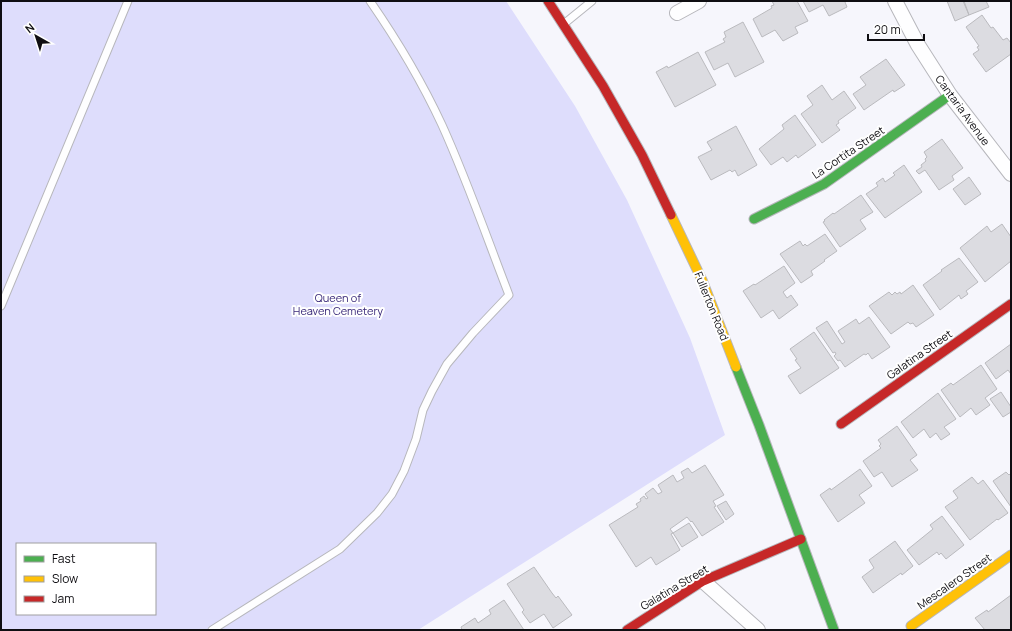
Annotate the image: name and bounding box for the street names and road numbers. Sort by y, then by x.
street label: Cantaria Avenue [932,72,994,149]
street label: La Cortita Street [809,122,887,182]
street label: Fullerton Road [691,269,733,343]
street label: Galatina Street [883,326,955,382]
street label: Mescalero Street [914,550,994,612]
street label: Galatina Street [637,561,711,613]

